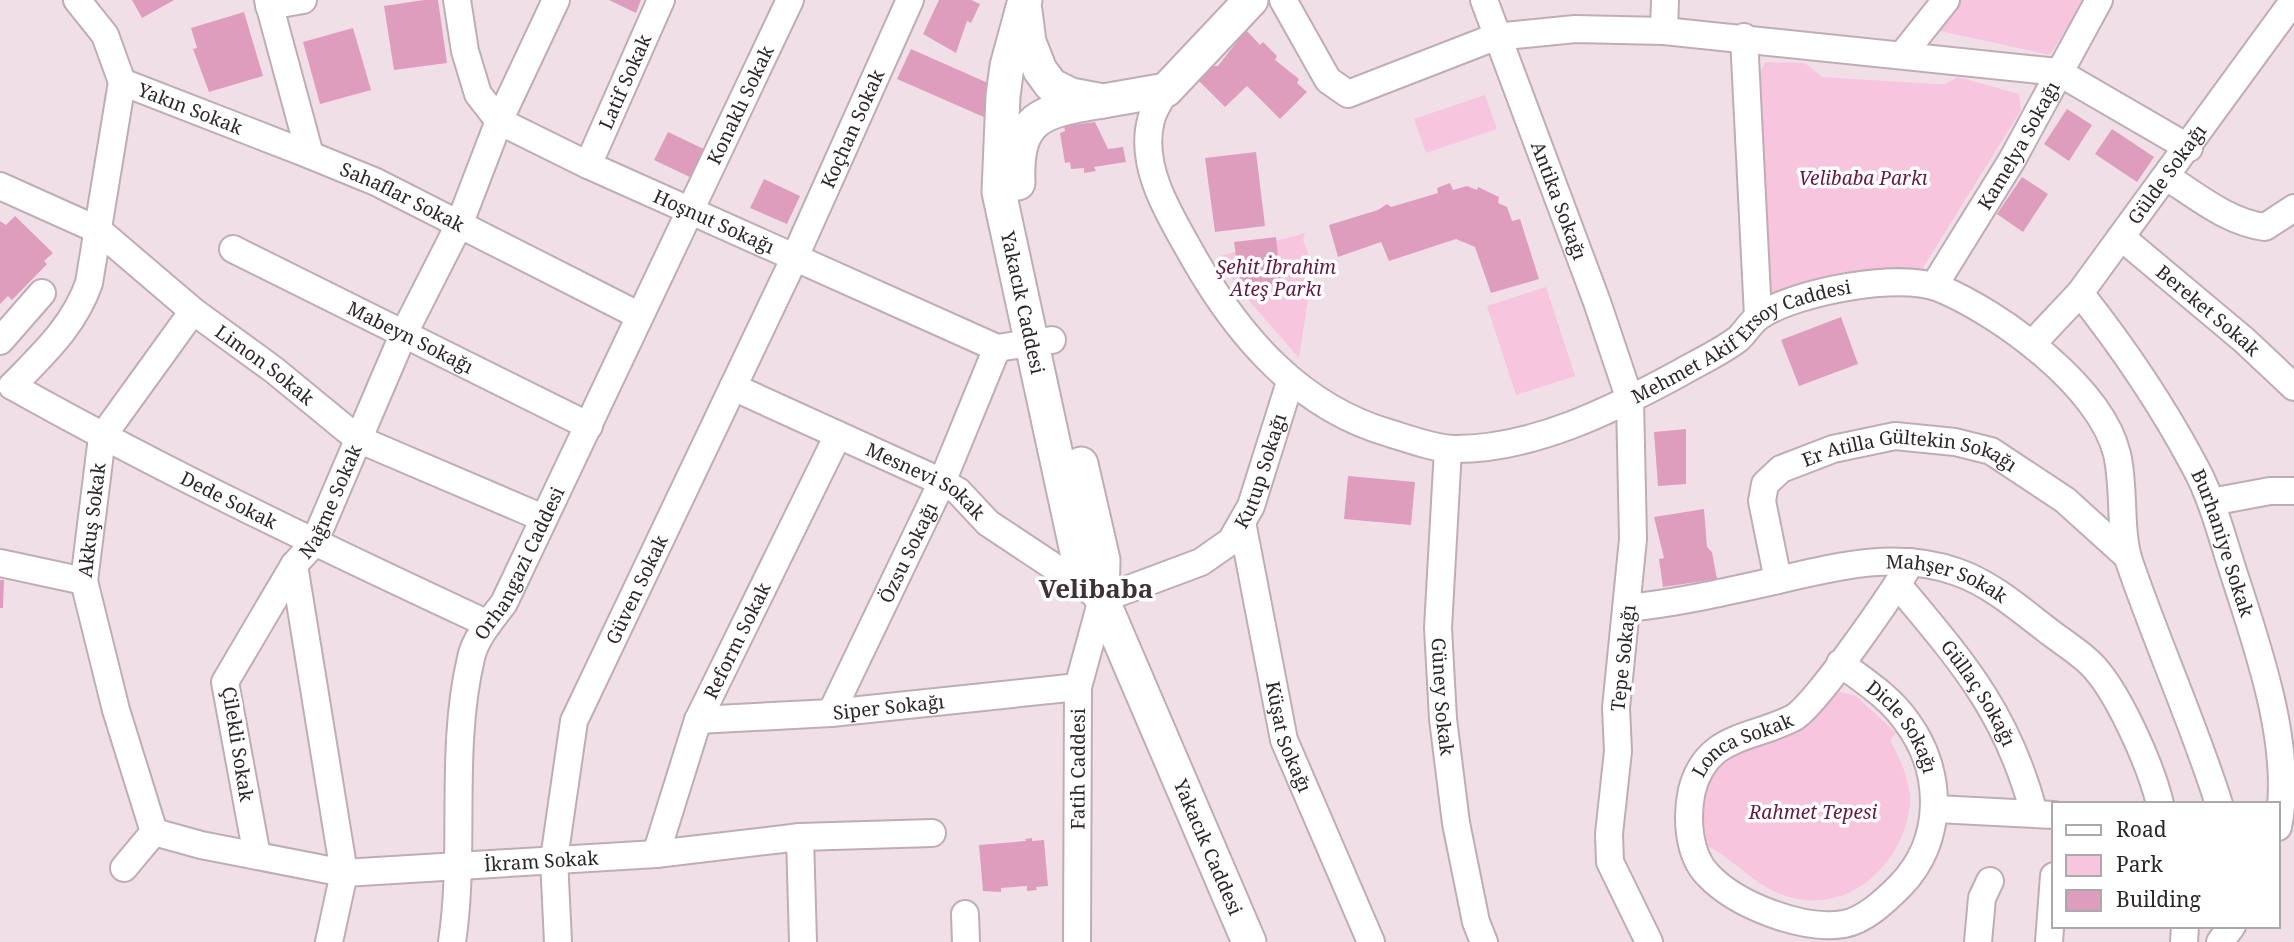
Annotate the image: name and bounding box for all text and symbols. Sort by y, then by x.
street label: Latif Sokak [592,29,658,133]
street label: Konaklı Sokak [701,40,780,169]
street label: Koçhan Sokak [814,64,891,192]
street label: Yakın Sokak [133,76,247,141]
street label: Kamelya Sokağı [1971,77,2065,215]
street label: Gülde Sokağı [2121,119,2212,230]
street label: Antika Sokağı [1525,137,1593,263]
street label: Sahaflar Sokak [336,156,470,238]
park label: Velibaba Parkı [1798,165,1928,191]
street label: Hoşnut Sokağı [649,183,779,260]
street label: Yakacık Caddesi [995,228,1051,376]
park label: Şehit İbrahim Ateş Parkı [1216,254,1336,302]
street label: Bereket Sokak [2151,259,2267,362]
street label: Mehmet Akif Ersoy Caddesi [1627,274,1853,409]
street label: Mabeyn Sokağı [343,295,478,379]
street label: Limon Sokak [210,318,321,412]
street label: Kutup Sokağı [1228,410,1292,533]
street label: Er Atilla Gültekin Sokağı [1798,423,2022,478]
street label: Mesnevi Sokak [862,436,992,526]
street label: Nağme Sokak [293,440,368,564]
street label: Akkuş Sokak [72,460,112,579]
street label: Dede Sokak [176,465,282,535]
street label: Burhaniye Sokak [2185,465,2260,621]
street label: Orhangazi Caddesi [468,482,570,645]
street label: Özsu Sokağı [873,498,943,607]
street label: Güven Sokak [599,530,674,649]
street label: Mahşer Sokak [1886,548,2013,609]
district label: Velibaba [1039,570,1153,606]
street label: Reform Sokak [697,577,777,703]
street label: Tepe Sokağı [1604,603,1642,713]
street label: Güllaç Sokağı [1935,634,2022,750]
street label: Güney Sokak [1426,637,1461,758]
street label: Dicle Sokağı [1861,674,1943,776]
street label: Küşat Sokağı [1260,679,1318,796]
street label: Çilekli Sokak [216,685,260,804]
street label: Siper Sokağı [832,688,945,726]
street label: Lonca Sokak [1685,706,1798,782]
street label: Fatih Caddesi [1064,708,1091,830]
street label: Yakacık Caddesi [1167,774,1249,919]
park label: Rahmet Tepesi [1748,799,1878,825]
legend [2052,802,2280,928]
text: Road [2116,815,2167,843]
street label: İkram Sokak [483,844,600,877]
text: Park [2116,850,2163,878]
text: Building [2116,885,2201,913]

